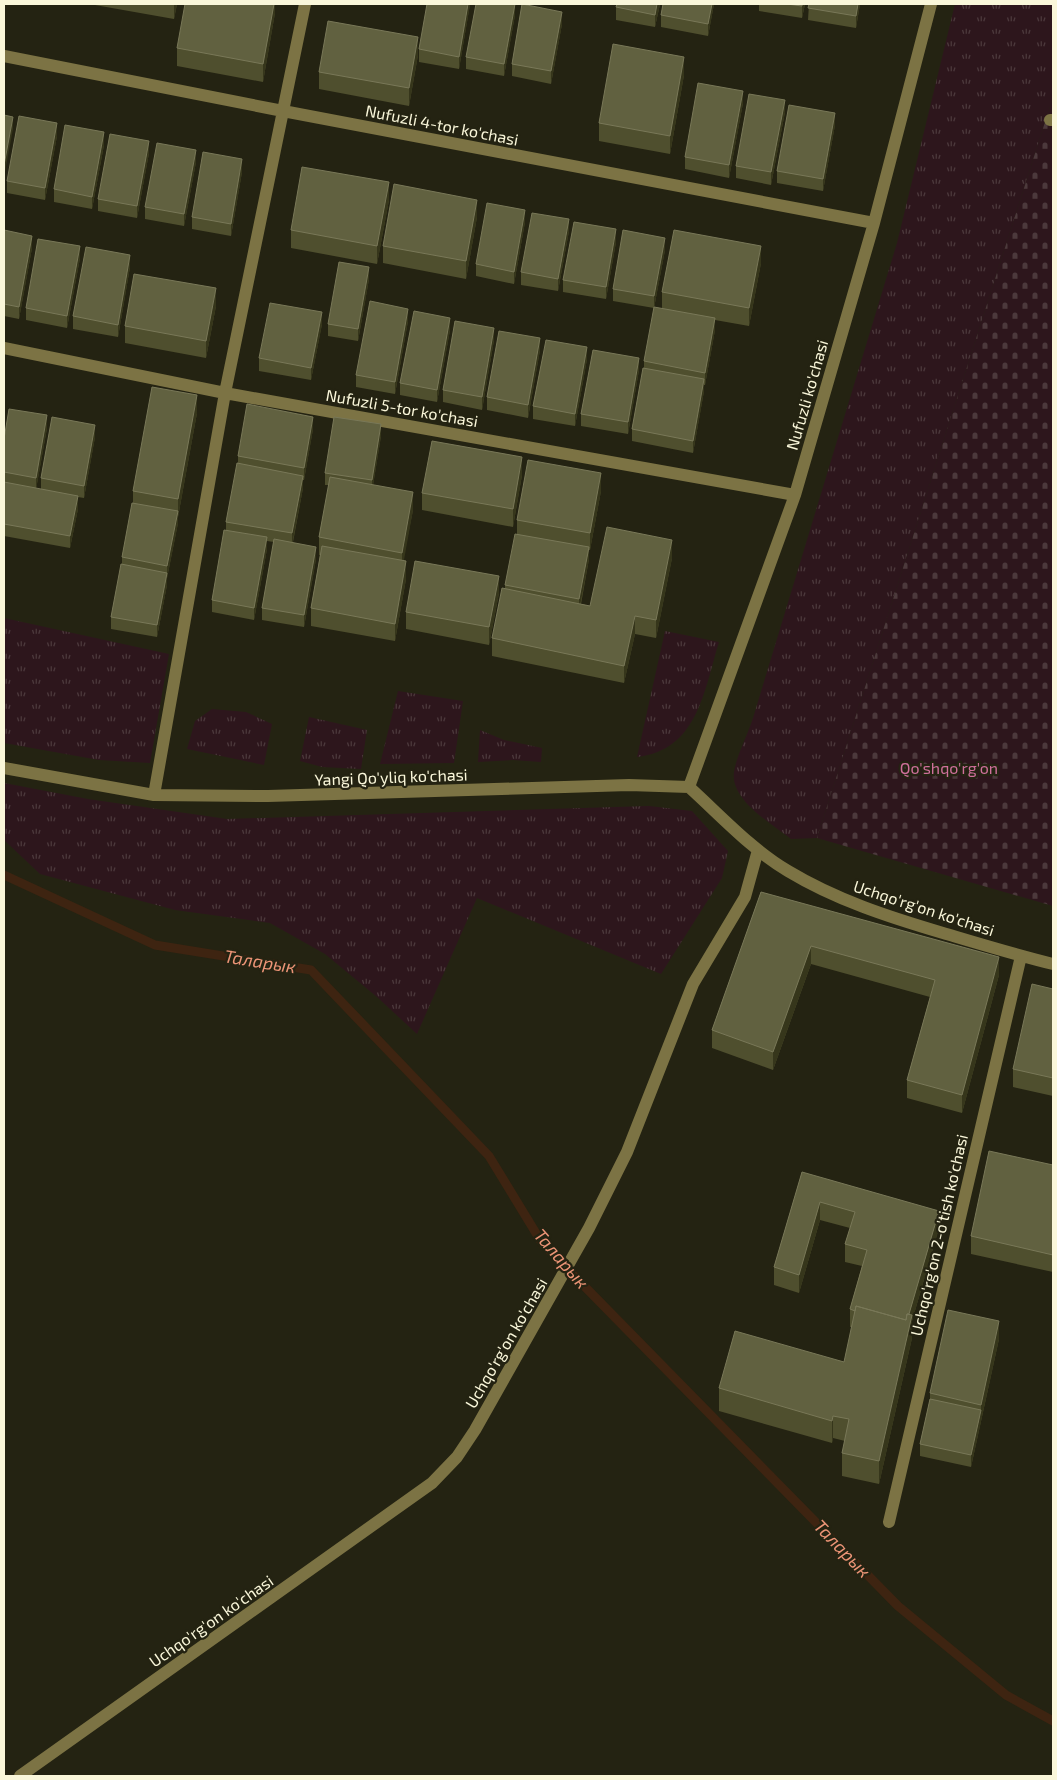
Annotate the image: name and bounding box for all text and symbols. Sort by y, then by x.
street label: Nufuzli 4-tor ko'chasi [364,100,520,149]
street label: Nufuzli ko'chasi [782,338,831,452]
street label: Nufuzli 5-tor ko'chasi [324,385,480,430]
park label: Qo'shqo'rg'on [900,758,998,778]
street label: Yangi Qo'yliq ko'chasi [314,764,468,790]
street label: Uchqo'rg'on ko'chasi [851,876,997,939]
water label: Таларык [223,945,298,978]
street label: Uchqo'rg'on 2-o'tish ko'chasi [906,1132,971,1338]
water label: Таларык [530,1224,594,1293]
street label: Uchqo'rg'on ko'chasi [461,1274,551,1411]
water label: Таларык [810,1515,876,1582]
street label: Uchqo'rg'on ko'chasi [145,1571,276,1671]

